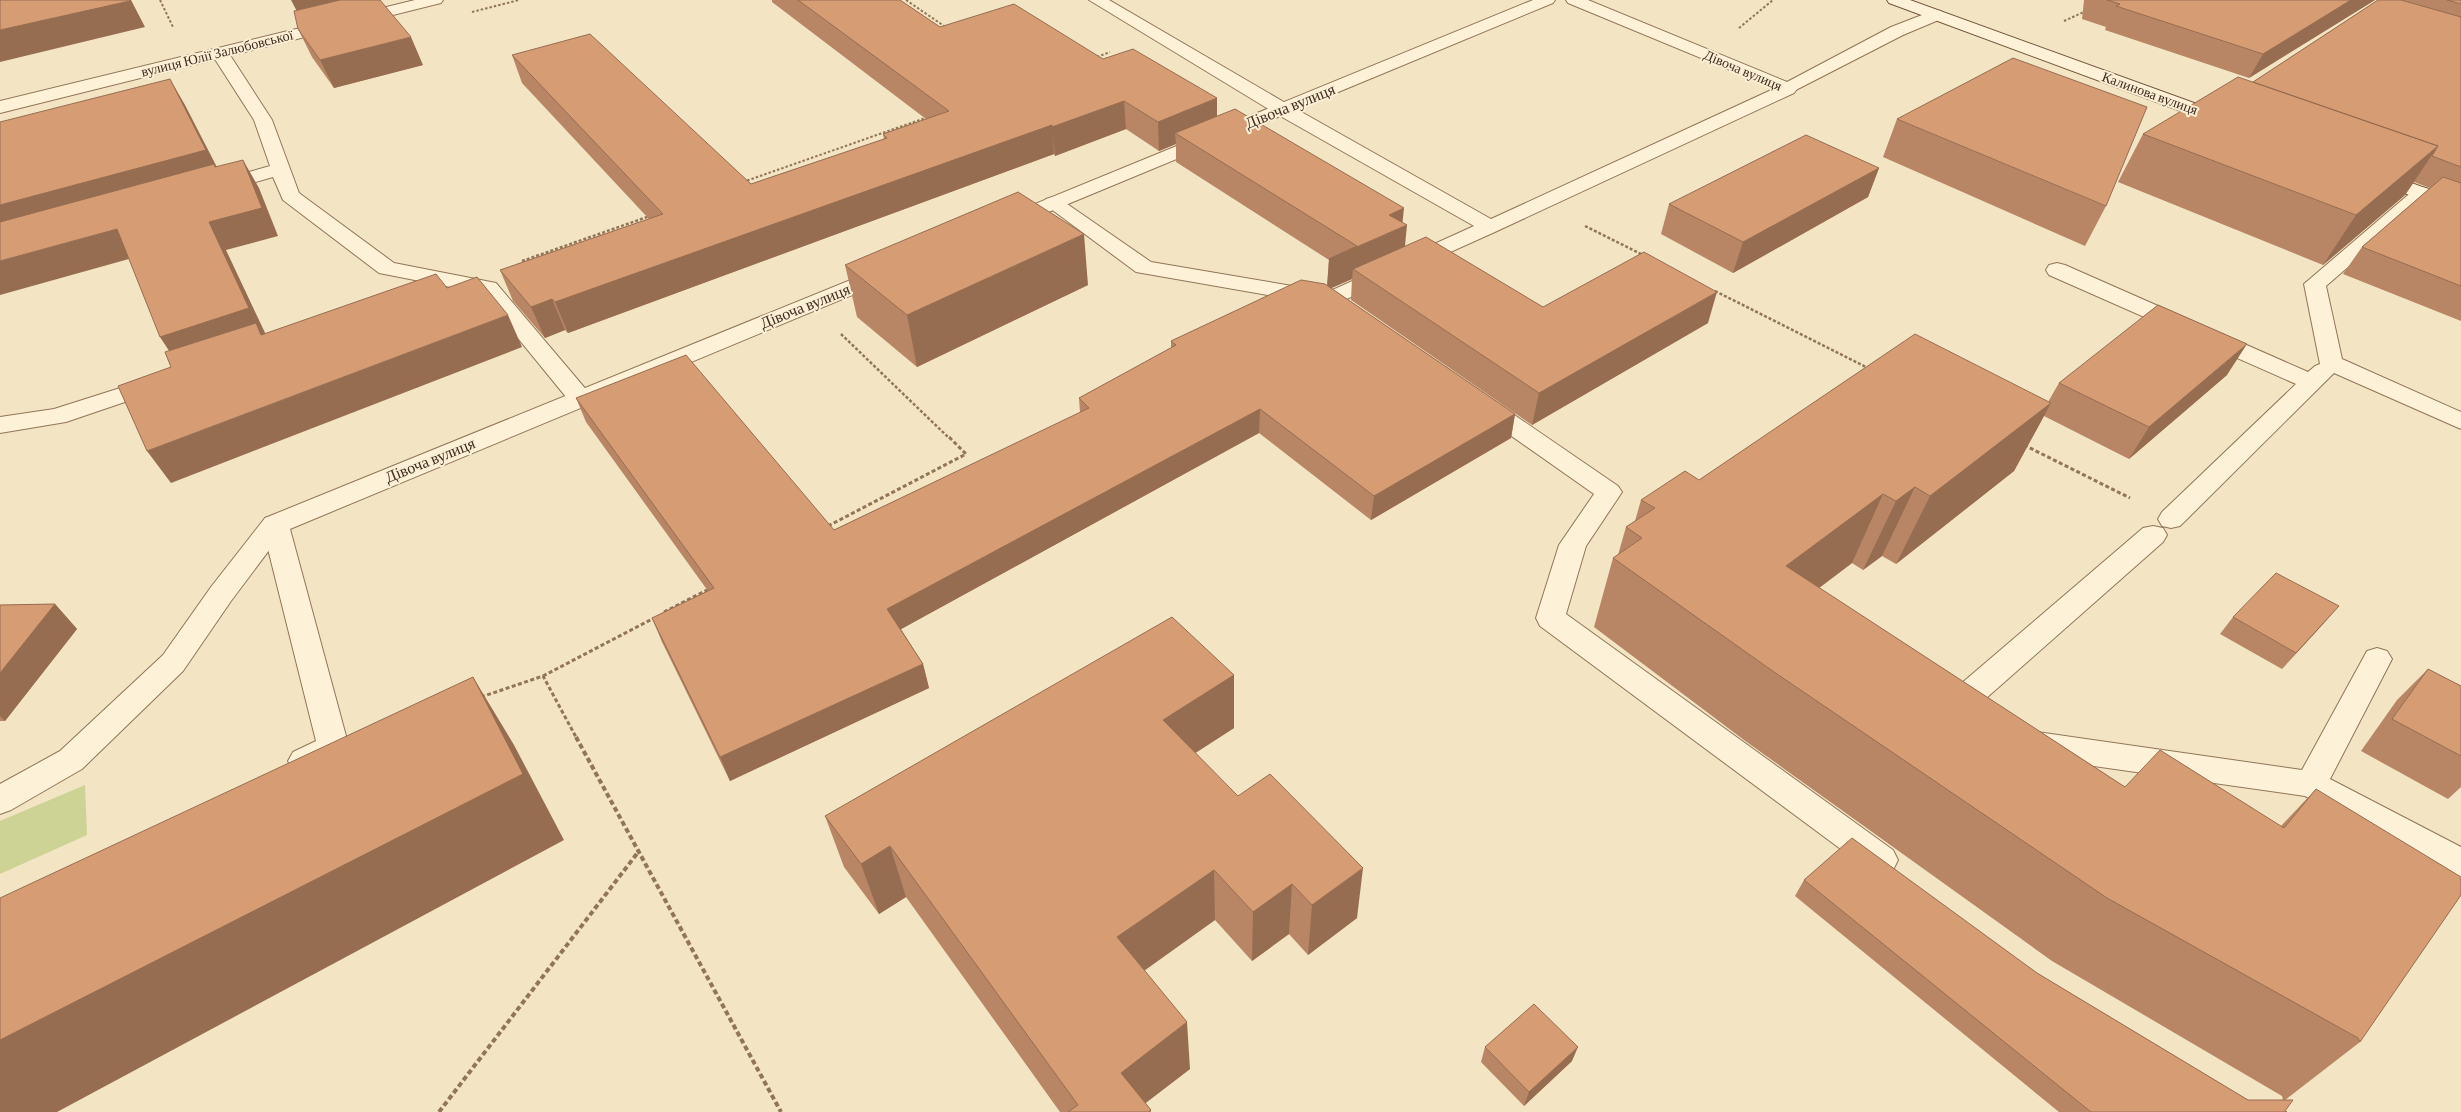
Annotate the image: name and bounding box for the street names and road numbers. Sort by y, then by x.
street label: вулиця Юлії Залюбовської [139,26,295,80]
street label: Дівоча вулиця [1701,46,1785,94]
street label: Калинова вулиця [2100,68,2201,118]
street label: Дівоча вулиця [1243,80,1338,133]
street label: Дівоча вулиця [758,280,853,333]
street label: Дівоча вулиця [383,434,478,487]

